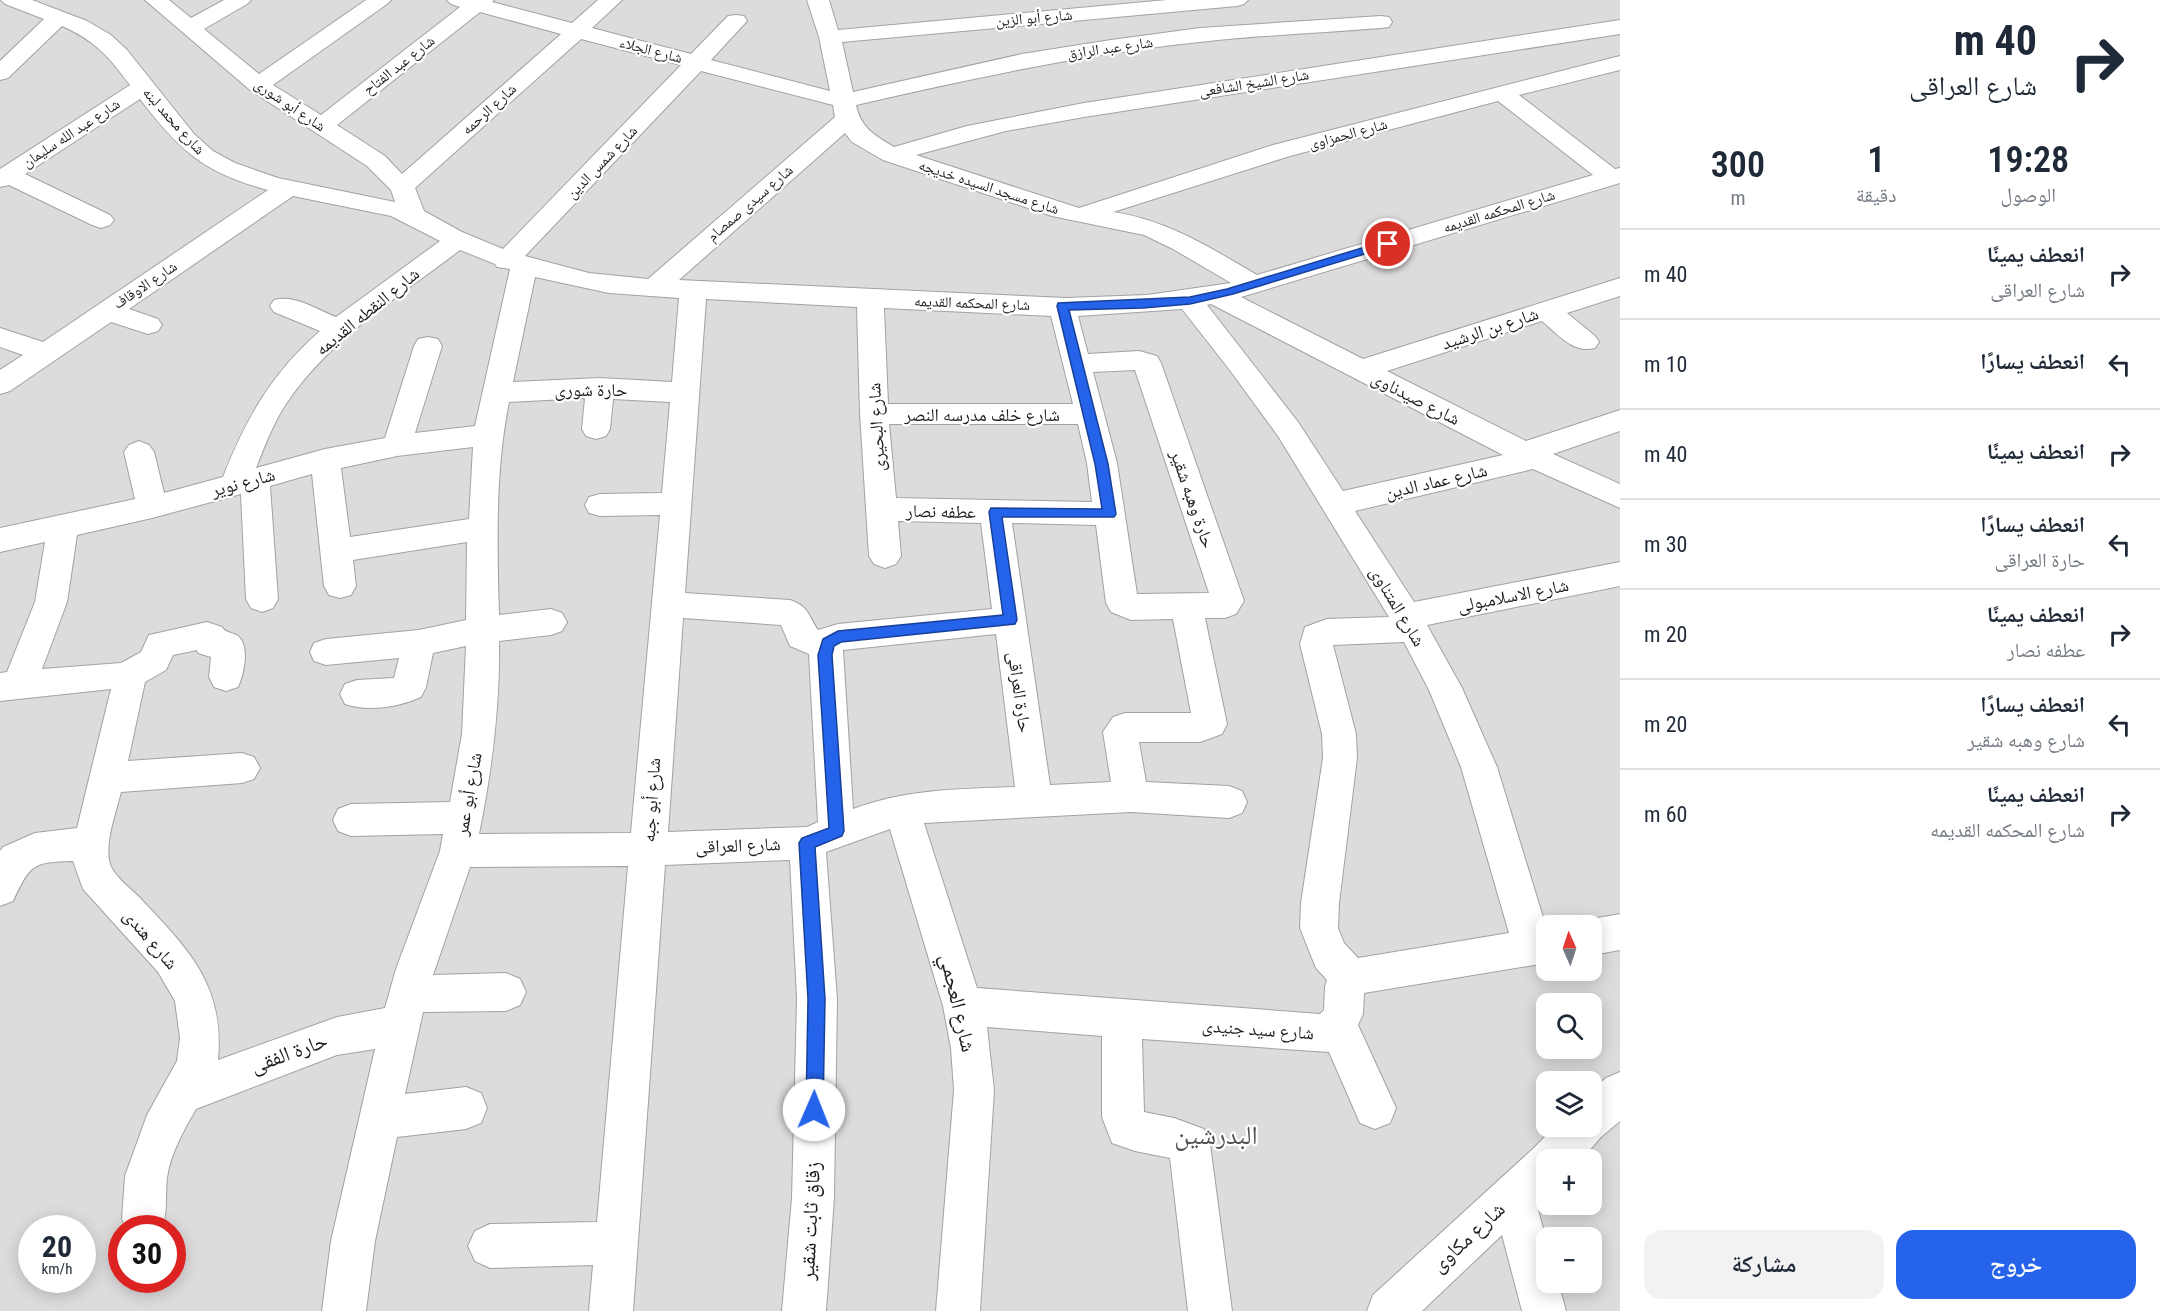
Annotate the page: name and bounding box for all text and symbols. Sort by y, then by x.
street label: شارع أبو الزين [995,6,1073,31]
text: 40 m [1954,16,2037,65]
icon: right [2058,24,2136,102]
street label: شارع عبد الفتاح [360,31,439,99]
street label: شارع الجلاء [617,33,685,68]
street label: شارع عبد الرازق [1066,33,1154,64]
street label: شارع الشيخ الشافعى [1198,65,1310,102]
text: شارع العراقى [1909,70,2037,102]
street label: شارع أبو شورى [250,75,329,136]
street label: شارع الرحمه [458,80,521,139]
street label: شارع محمد لبنه [138,84,209,159]
street label: شارع عبد الله سليمان [19,95,124,172]
street label: شارع الحمزاوى [1307,115,1390,154]
street label: شارع شمس الدين [563,122,642,203]
text: 1 [1867,139,1885,181]
text: 19:28 [1987,139,2069,181]
text: 300 [1711,144,1765,186]
street label: شارع مسجد السيده خديجه [916,156,1062,219]
street label: شارع سيدى صمصام [703,161,797,246]
text: دقيقة [1856,183,1897,207]
text: الوصول [2001,183,2056,207]
street label: شارع المحكمه القديمه [1441,185,1558,238]
text: m [1730,186,1745,210]
pin [1362,218,1413,269]
icon: arrive [1371,227,1404,260]
text: انعطف يمينًا [1987,242,2085,267]
street label: شارع الاوقاف [110,257,181,314]
icon: right [2103,258,2136,291]
text: 40 m [1644,262,1687,287]
street label: شارع النقطه القديمه [311,263,424,360]
text: شارع العراقى [1990,278,2085,302]
street label: شارع المحكمه القديمه [914,292,1030,315]
street label: شارع بن الرشيد [1439,303,1541,354]
icon: left [2103,348,2136,381]
text: انعطف يسارًا [1980,349,2085,374]
text: 10 m [1644,352,1687,377]
street label: شارع صيدناوى [1368,367,1464,430]
street label: حارة شورى [555,379,627,401]
street label: شارع البحيرى [863,382,890,472]
street label: شارع خلف مدرسه النصر [903,404,1060,426]
icon: right [2103,438,2136,471]
text: انعطف يمينًا [1987,439,2085,464]
text: 40 m [1644,442,1687,467]
street label: حارة وهبه شقير [1166,446,1220,551]
street label: شارع عماد الدين [1383,459,1489,504]
street label: شارع نوير [208,463,277,502]
street label: عطفه نصار [905,500,976,522]
text: انعطف يسارًا [1980,512,2085,537]
icon: left [2103,528,2136,561]
text: 30 m [1644,532,1687,557]
text: حارة العراقى [1994,548,2085,572]
street label: شارع المتناوى [1365,562,1430,650]
street label: شارع الاسلامبولى [1456,574,1571,617]
text: انعطف يمينًا [1987,602,2085,627]
icon: right [2103,618,2136,651]
text: 20 m [1644,622,1687,647]
text: عطفه نصار [2007,638,2085,662]
street label: حارة العراقى [1003,650,1036,734]
text: انعطف يسارًا [1980,692,2085,717]
icon: left [2103,708,2136,741]
text: 20 m [1644,712,1687,737]
text: شارع وهبه شقير [1967,728,2085,752]
street label: شارع أبو عمر [450,751,487,838]
street label: شارع أبو جبه [638,757,665,843]
text: انعطف يمينًا [1987,782,2085,807]
icon: right [2103,798,2136,831]
text: 60 m [1644,802,1687,827]
text: شارع المحكمه القديمه [1930,818,2085,842]
street label: شارع العراقى [695,833,781,858]
street label: شارع هندى [119,905,183,974]
north arrow [1536,915,1602,981]
map controls [1536,915,1602,1293]
street label: شارع العجمي [931,952,981,1055]
button: search [1536,993,1602,1059]
street label: شارع سيد جنيدى [1201,1015,1315,1044]
street label: حارة الفقى [247,1028,331,1079]
button: layers [1536,1071,1602,1137]
position arrow [782,1078,846,1142]
district label: البدرشين [1174,1120,1258,1151]
button: + [1536,1149,1602,1215]
street label: زقاق ثابت شقير [795,1161,826,1282]
street label: شارع مكاوى [1426,1197,1511,1278]
speed limit sign: 30 [108,1215,186,1293]
button: − [1536,1227,1602,1293]
text: 20 [42,1229,72,1264]
button: مشاركة [1644,1230,1884,1299]
button: خروج [1896,1230,2136,1299]
text: km/h [42,1260,72,1278]

